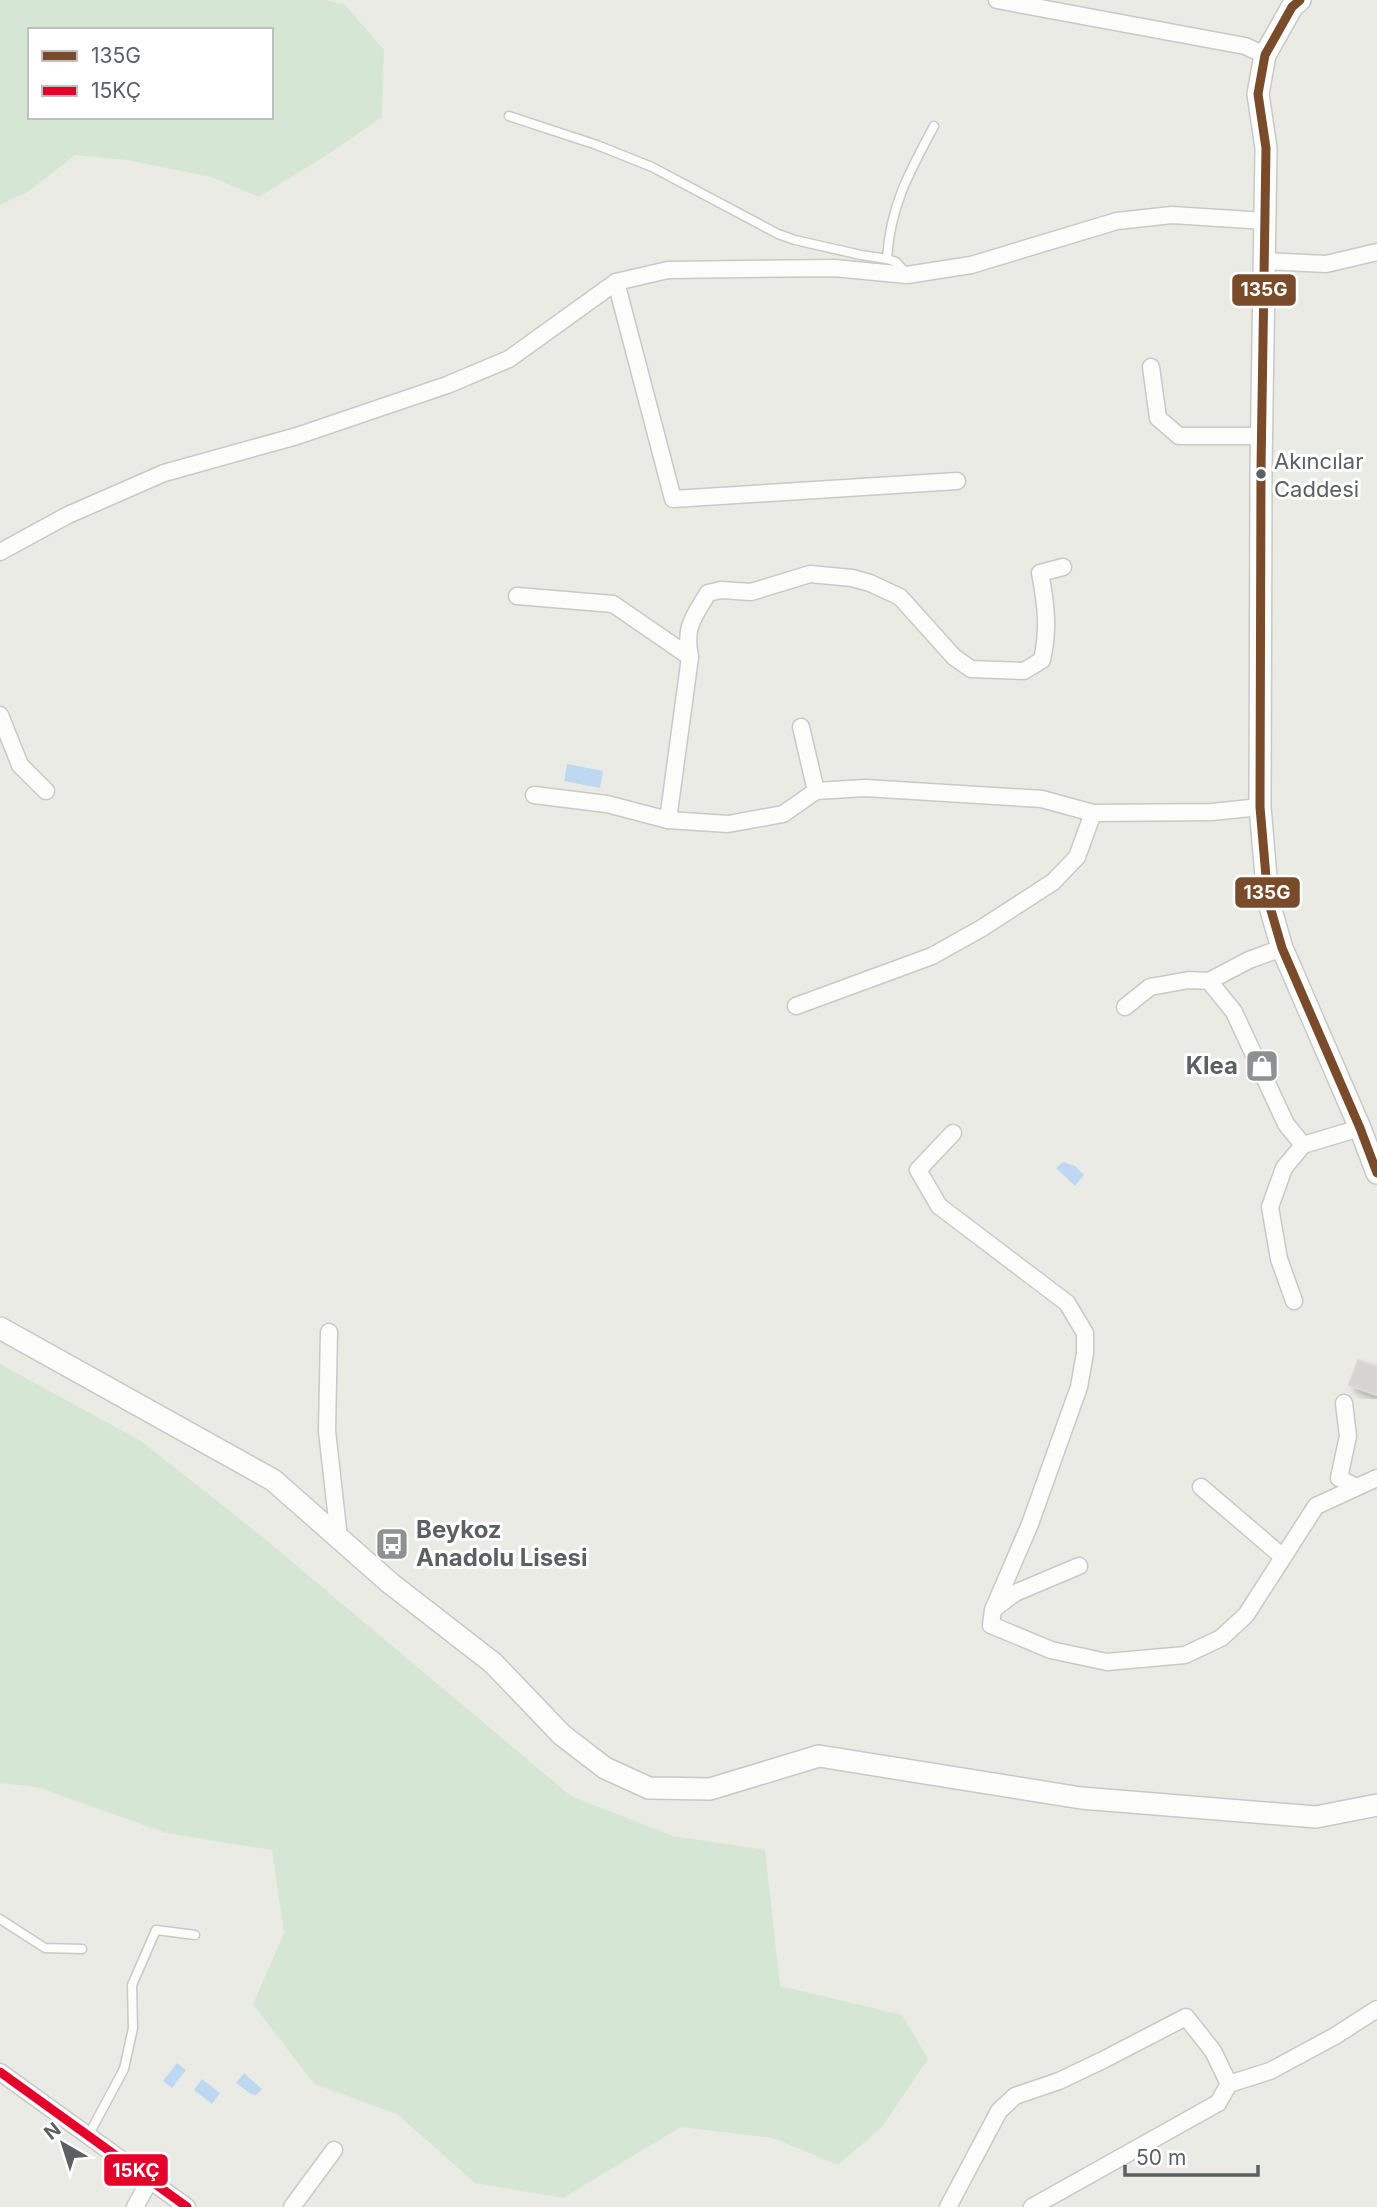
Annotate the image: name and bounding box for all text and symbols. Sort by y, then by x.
legend [28,28,273,119]
text: 135G [91,43,141,68]
text: 15KÇ [91,78,141,103]
line badge: 135G [1231,273,1297,307]
text: 135G [1241,278,1287,301]
place label: Akıncılar Caddesi [1274,448,1363,502]
marker: Akıncılar Caddesi [1254,467,1268,481]
line badge: 135G [1234,876,1301,909]
text: 135G [1244,881,1290,904]
shop icon: Klea [1243,1047,1281,1085]
place label: Klea [1186,1051,1238,1080]
place label: Beykoz Anadolu Lisesi [416,1515,588,1572]
bus stop icon: Beykoz Anadolu Lisesi [373,1525,411,1563]
north arrow [28,2109,98,2179]
text: N [40,2118,65,2145]
scale bar [1125,2134,1258,2178]
text: 50 m [1136,2145,1186,2170]
line badge: 15KÇ [103,2153,169,2187]
text: 15KÇ [112,2159,160,2182]

